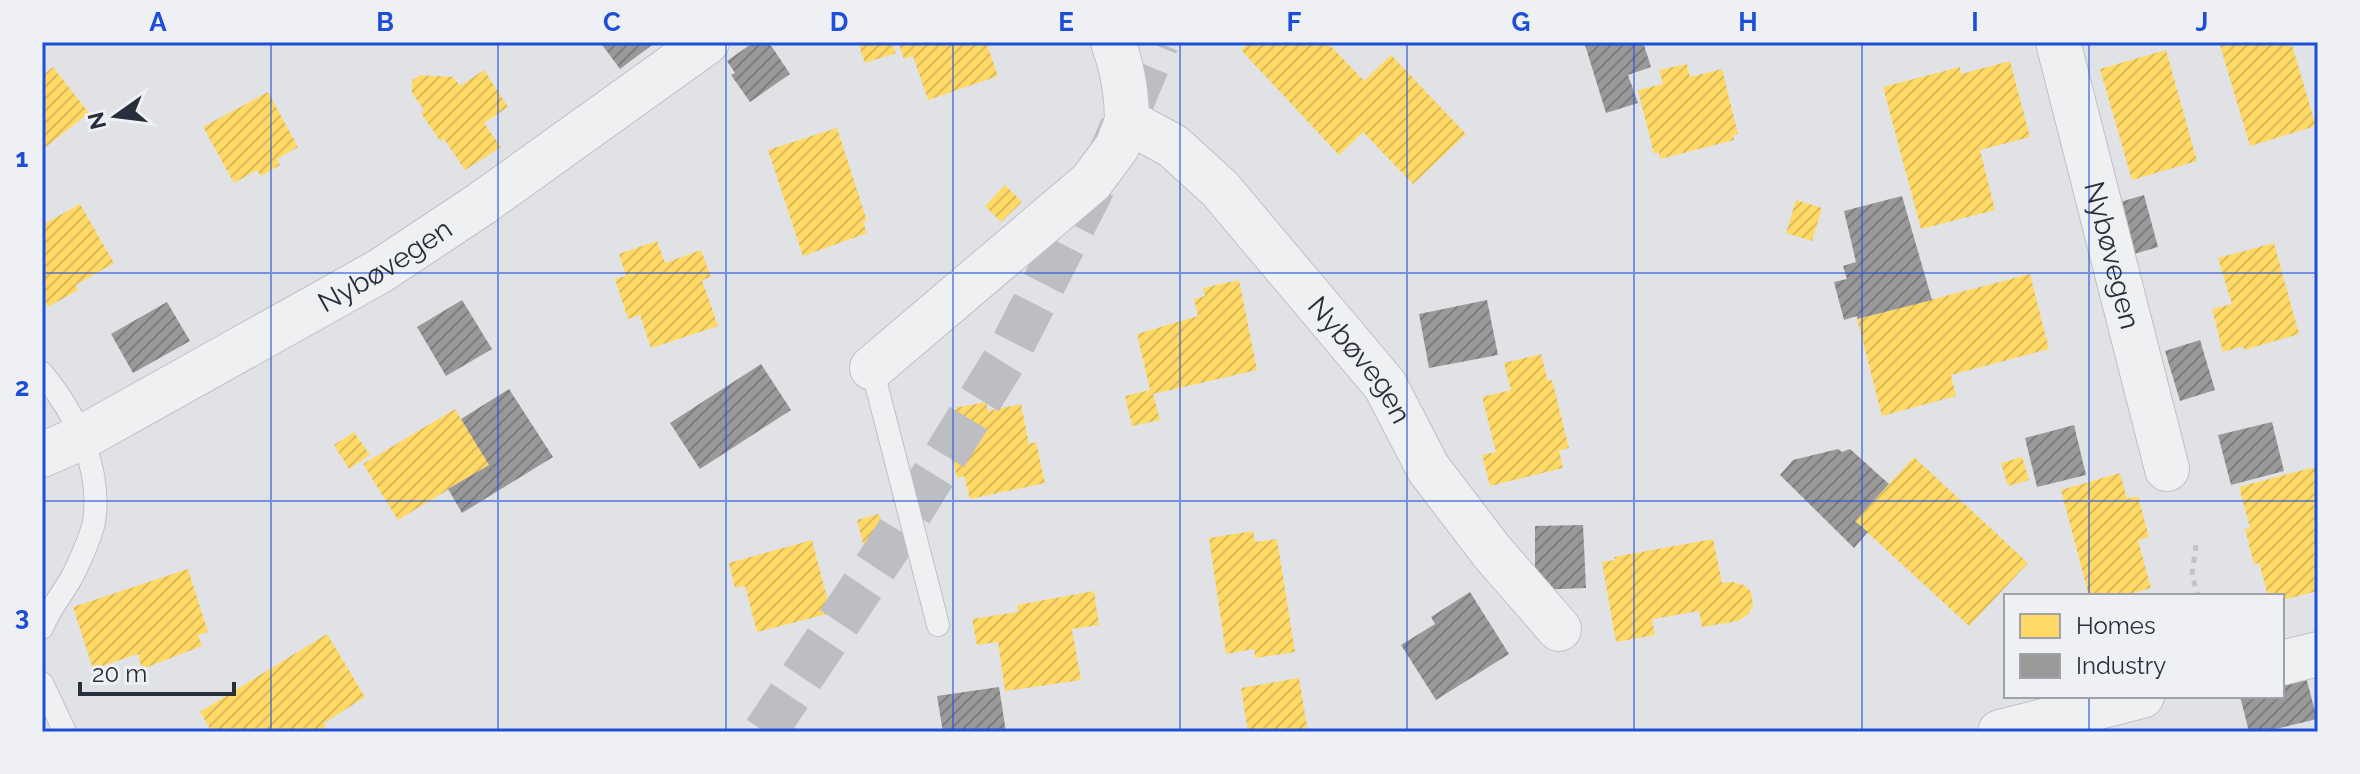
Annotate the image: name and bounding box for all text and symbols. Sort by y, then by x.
text: A [149,7,167,37]
text: B [376,7,394,37]
text: C [603,7,621,37]
text: D [830,7,848,37]
text: E [1058,7,1074,37]
text: F [1287,7,1302,37]
text: G [1512,7,1530,37]
text: H [1738,7,1758,37]
text: I [1971,7,1979,37]
text: J [2196,7,2208,37]
north arrow [76,76,156,156]
text: N [82,110,111,132]
text: 1 [16,143,29,173]
street label: Nybøvegen [2078,178,2147,332]
street label: Nybøvegen [312,212,458,319]
street label: Nybøvegen [1301,290,1418,429]
text: 2 [15,372,29,402]
legend [2004,594,2284,698]
text: 3 [15,601,29,631]
text: Homes [2076,611,2156,640]
scale bar [80,646,234,696]
text: Industry [2076,651,2166,680]
text: 20 m [92,659,147,688]

